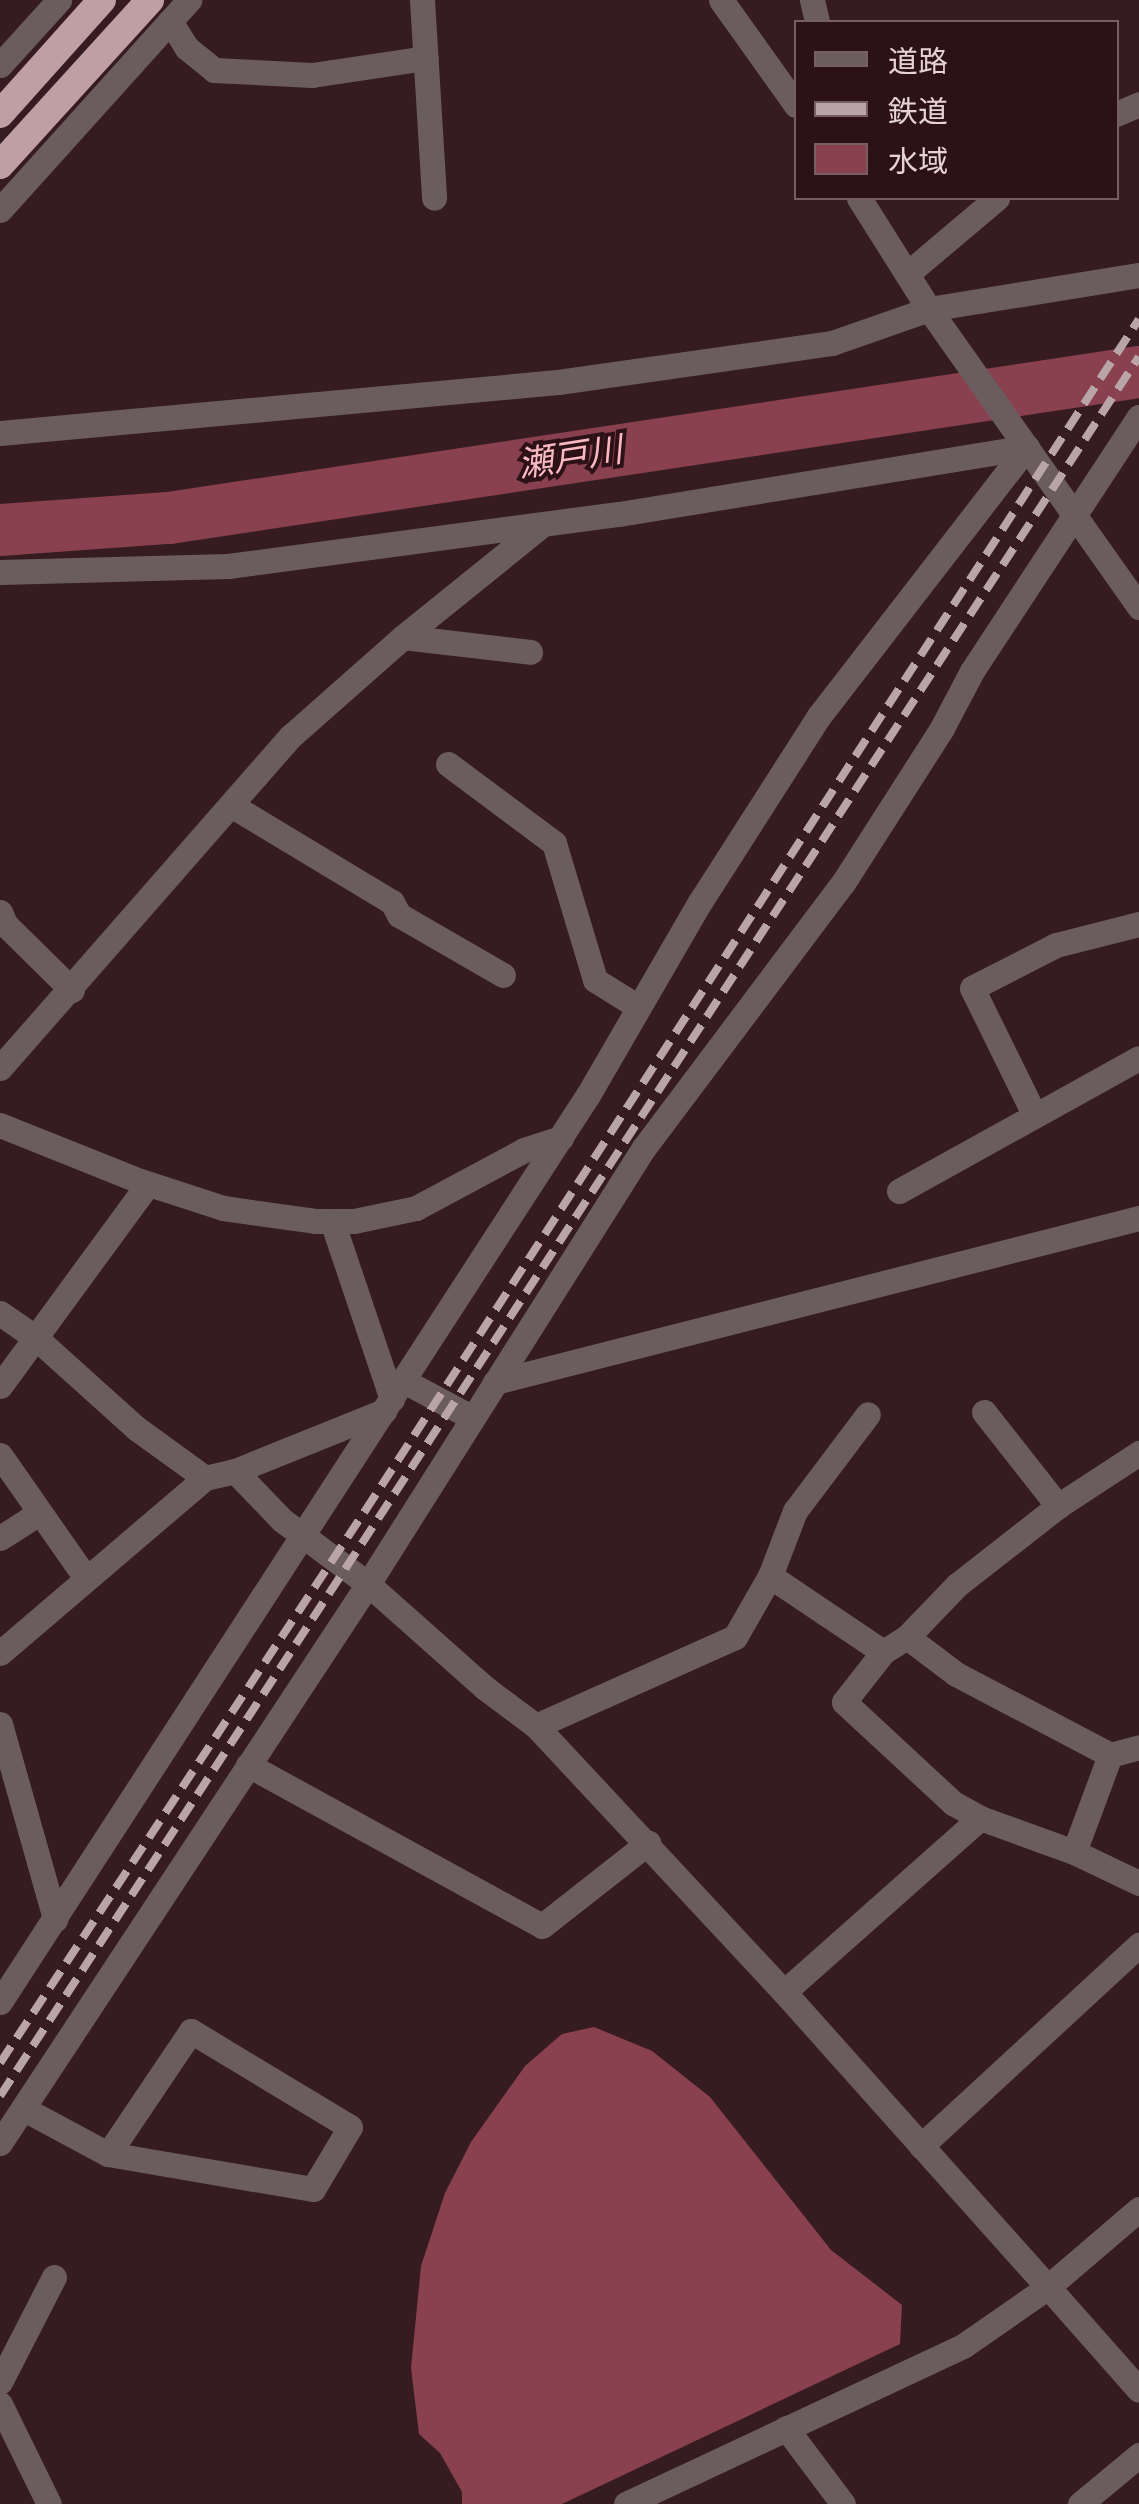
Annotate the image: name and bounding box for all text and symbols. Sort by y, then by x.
legend [794,20,1119,200]
text: 道路 [888,42,948,80]
text: 鉄道 [888,92,948,130]
text: 水域 [888,142,948,180]
water label: 瀬戸川 [515,428,625,486]

